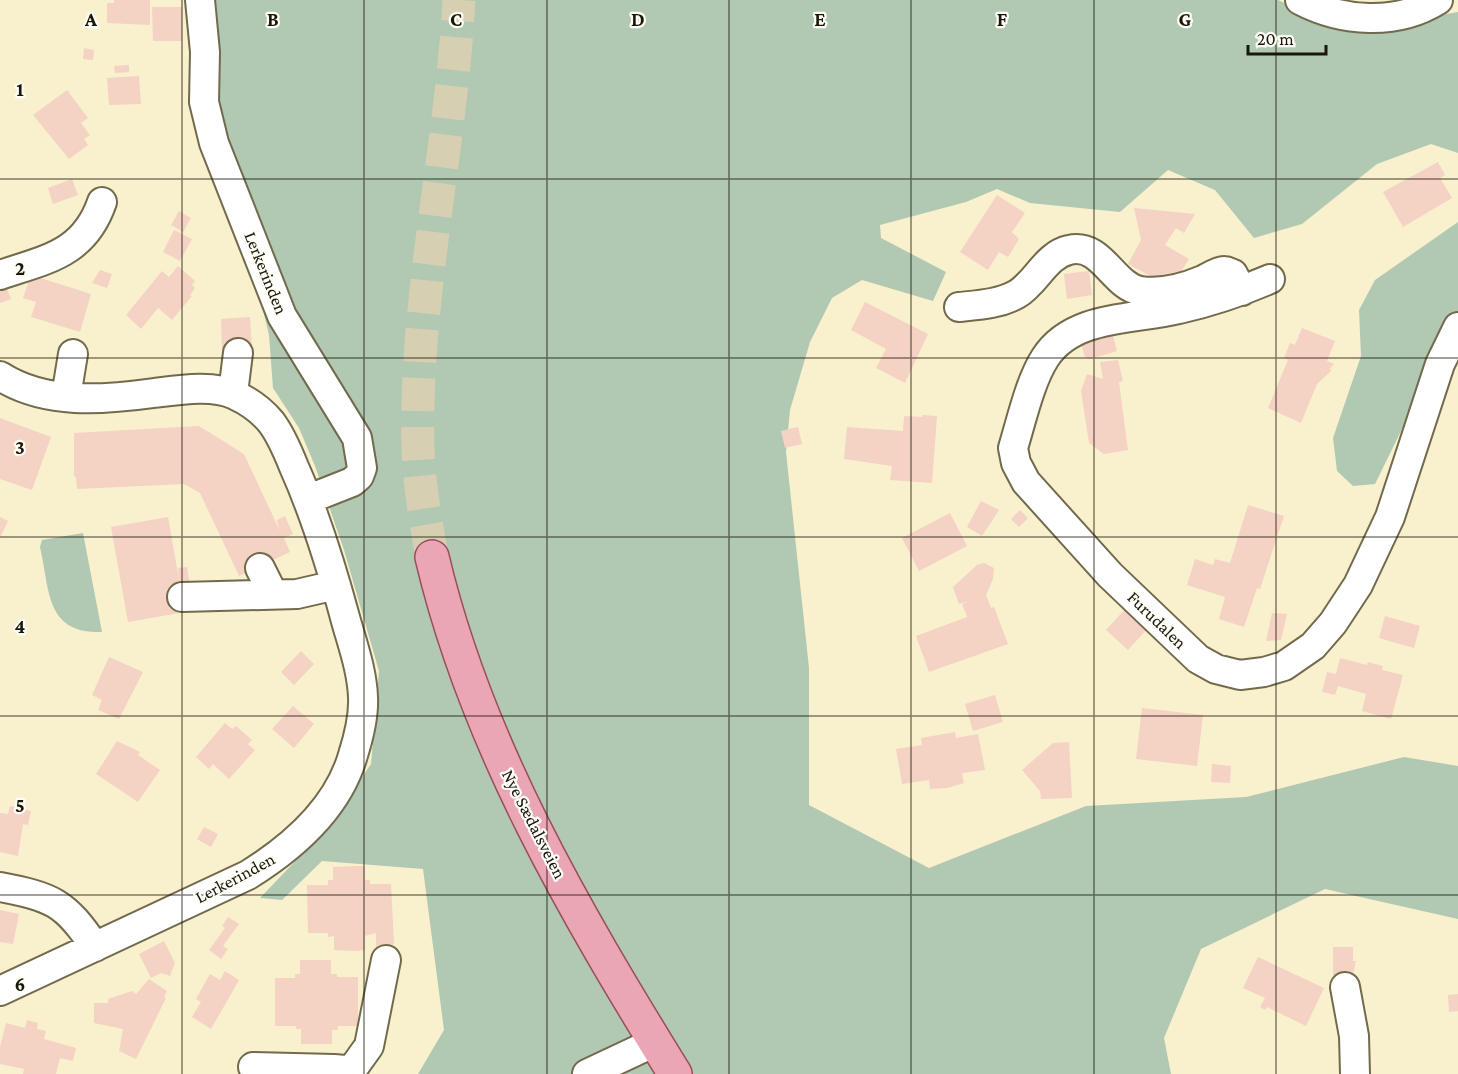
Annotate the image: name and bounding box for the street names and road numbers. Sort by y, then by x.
street label: Lerkerinden [240,229,292,318]
street label: Furudalen [1123,587,1191,653]
street label: Nye Sædalsveien [498,766,570,882]
street label: Lerkerinden [192,849,279,907]

